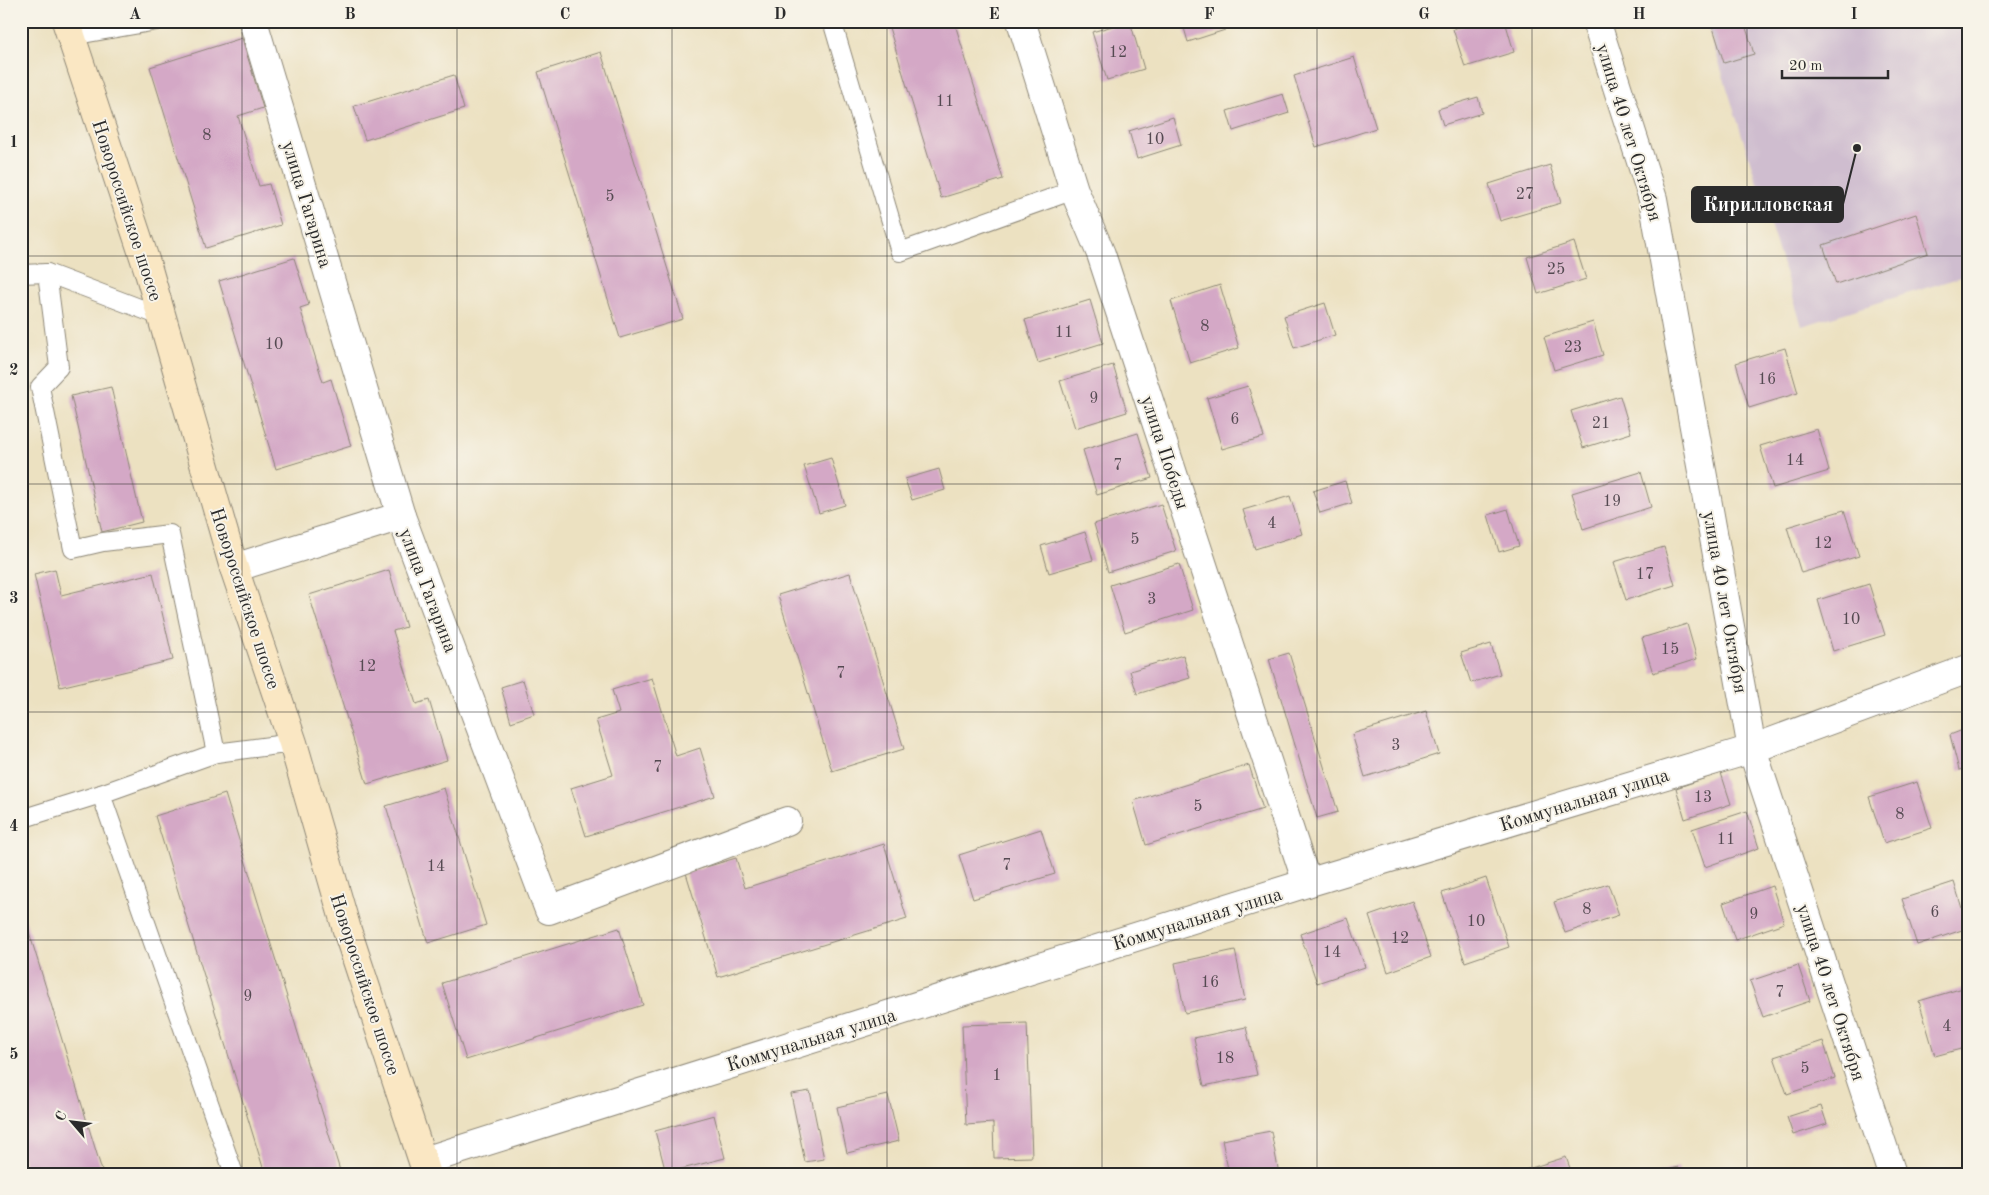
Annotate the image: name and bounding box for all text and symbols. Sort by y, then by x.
text: A [129,7,141,23]
text: B [344,7,356,23]
text: C [560,7,570,23]
text: D [774,7,786,23]
text: E [988,7,1000,23]
text: F [1204,7,1215,23]
text: G [1418,7,1430,23]
text: H [1632,7,1646,23]
text: I [1850,7,1858,23]
street label: улица 40 лет Октября [1592,42,1664,224]
house number: 12 [1109,45,1127,61]
scale bar [1782,48,1888,80]
text: 20 m [1789,59,1823,74]
house number: 11 [936,94,954,110]
street label: Новороссийское шоссе [87,118,164,304]
house number: 8 [202,128,212,144]
house number: 10 [1146,132,1164,148]
text: 1 [9,135,19,151]
street label: улица Гагарина [277,139,334,271]
house number: 27 [1516,187,1534,203]
callout: Кирилловская [1692,187,1843,222]
house number: 5 [605,189,615,205]
text: Кирилловская [1703,196,1833,216]
house number: 25 [1547,262,1565,278]
house number: 8 [1200,319,1210,335]
house number: 11 [1055,325,1073,341]
house number: 10 [265,337,283,353]
house number: 23 [1564,340,1582,356]
text: 2 [9,363,19,379]
house number: 16 [1758,372,1776,388]
house number: 9 [1089,391,1099,407]
street label: улица Победы [1136,394,1191,512]
house number: 6 [1230,412,1240,428]
house number: 21 [1592,416,1610,432]
house number: 14 [1786,453,1804,469]
house number: 7 [1113,458,1123,474]
house number: 19 [1603,494,1621,510]
street label: Новороссийское шоссе [205,506,282,692]
street label: улица 40 лет Октября [1698,510,1749,695]
house number: 4 [1267,516,1277,532]
street label: улица Гагарина [394,526,459,656]
house number: 5 [1130,532,1140,548]
house number: 12 [1814,536,1832,552]
house number: 17 [1636,567,1654,583]
text: 3 [9,591,19,607]
house number: 3 [1147,592,1157,608]
house number: 10 [1842,612,1860,628]
house number: 15 [1661,642,1679,658]
house number: 12 [358,659,376,675]
house number: 7 [836,666,846,682]
house number: 3 [1391,738,1401,754]
house number: 7 [653,760,663,776]
street label: Коммунальная улица [1498,766,1672,836]
house number: 13 [1694,790,1712,806]
house number: 5 [1193,799,1203,815]
house number: 8 [1895,807,1905,823]
text: 4 [9,819,19,835]
house number: 11 [1717,832,1735,848]
house number: 7 [1002,858,1012,874]
house number: 14 [427,859,445,875]
street label: Коммунальная улица [1111,885,1285,955]
street label: Новороссийское шоссе [325,892,402,1078]
house number: 8 [1582,902,1592,918]
street label: улица 40 лет Октября [1792,902,1867,1084]
house number: 6 [1930,905,1940,921]
house number: 9 [1749,907,1759,923]
house number: 10 [1467,914,1485,930]
house number: 12 [1391,931,1409,947]
house number: 14 [1323,945,1341,961]
house number: 16 [1201,975,1219,991]
house number: 7 [1775,985,1785,1001]
house number: 9 [243,989,253,1005]
street label: Коммунальная улица [725,1006,899,1076]
house number: 4 [1942,1019,1952,1035]
text: 5 [9,1047,19,1063]
house number: 18 [1216,1051,1234,1067]
house number: 5 [1800,1061,1810,1077]
house number: 1 [992,1068,1002,1084]
north arrow [48,1098,98,1148]
text: С [53,1109,70,1124]

